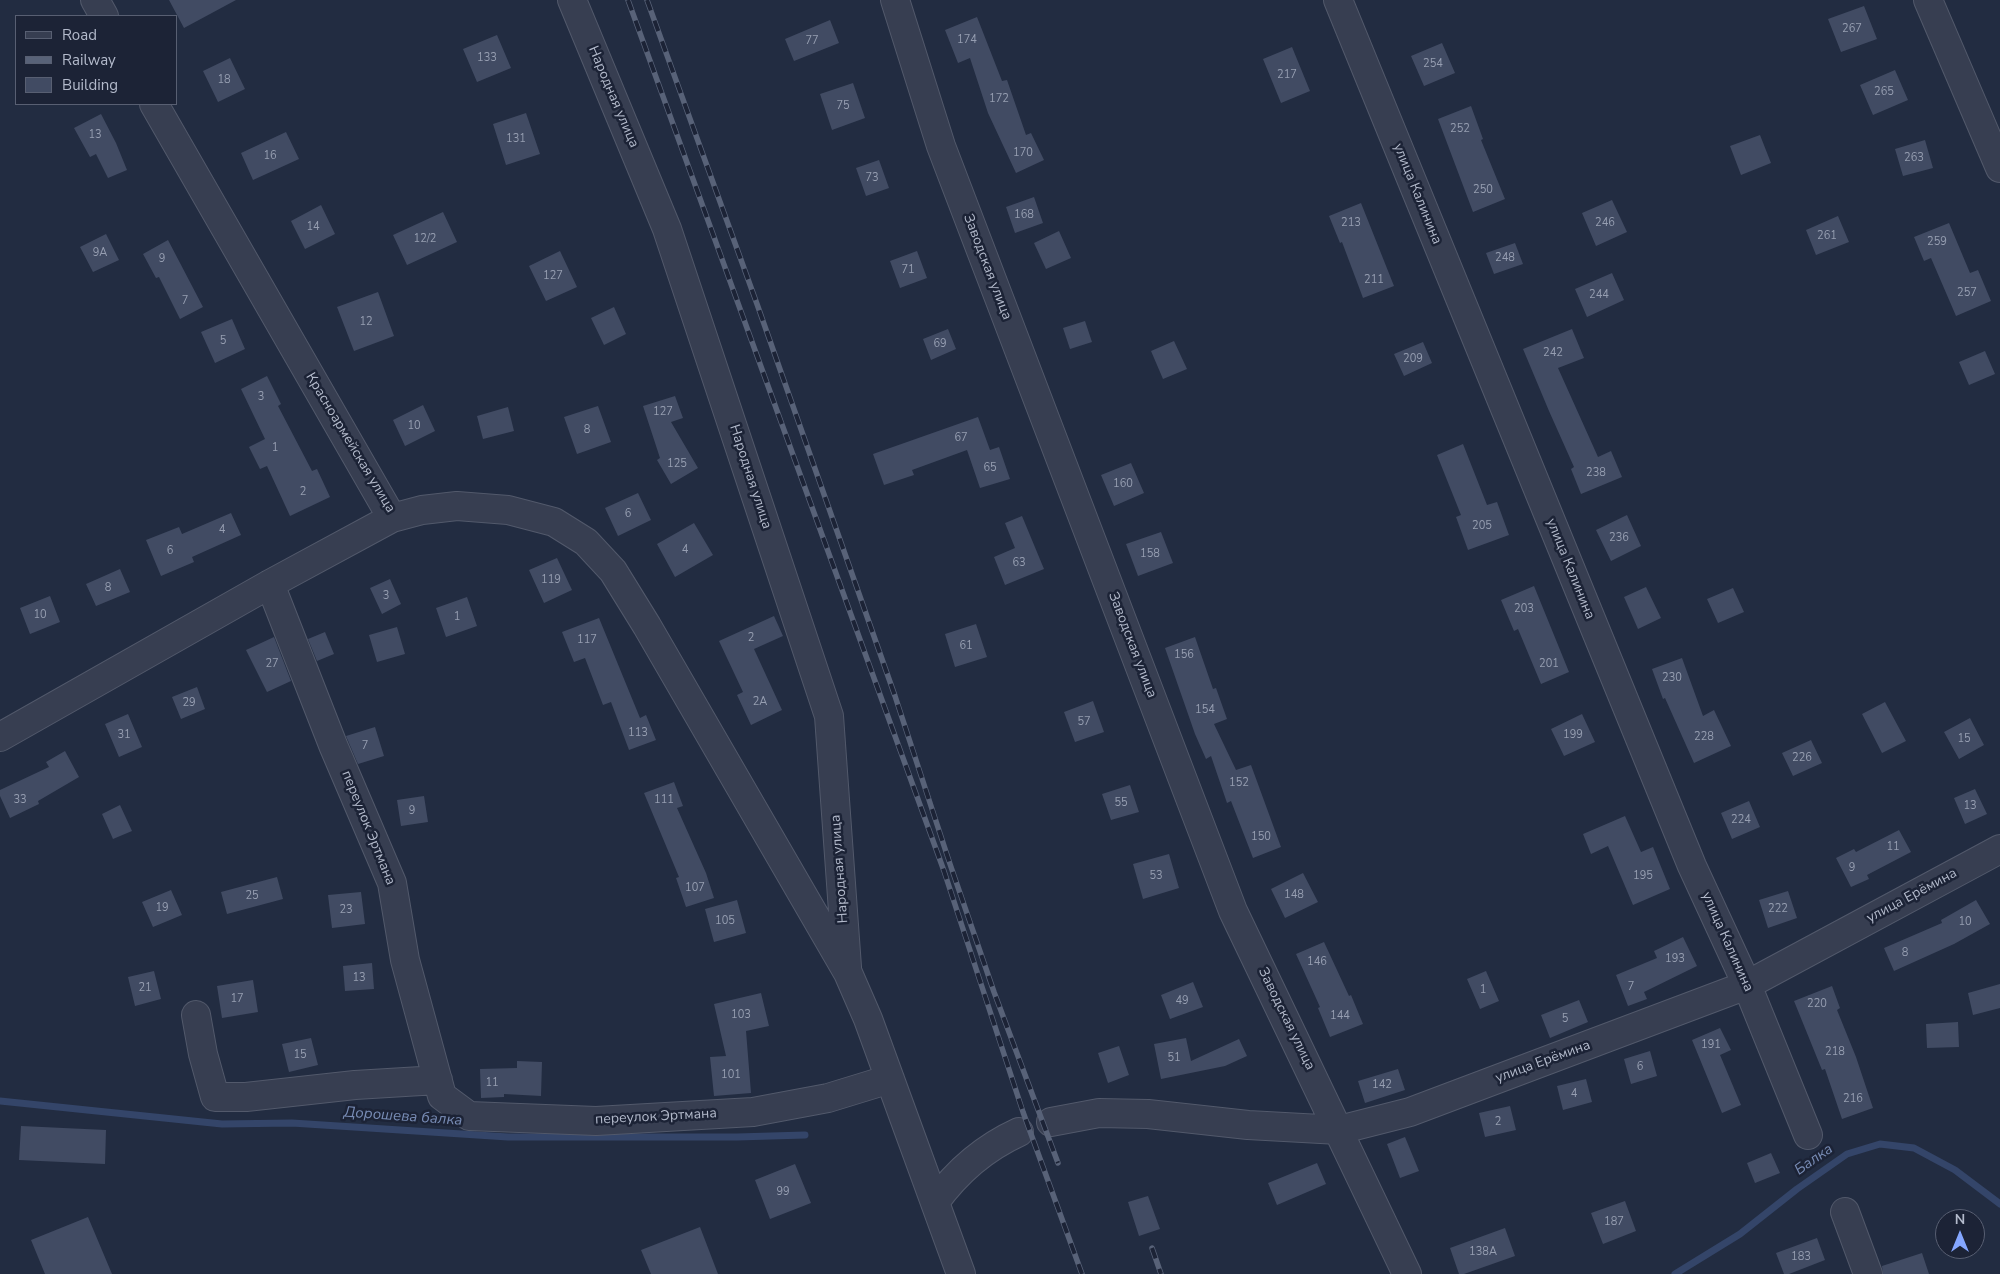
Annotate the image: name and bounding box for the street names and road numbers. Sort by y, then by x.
street label: Народная улица [584,44,642,150]
street label: улица Калинина [1389,141,1445,247]
street label: Заводская улица [959,212,1015,322]
street label: Красноармейская улица [302,370,398,516]
street label: Народная улица [725,423,775,531]
street label: улица Калинина [1542,516,1598,622]
street label: Заводская улица [1104,590,1160,700]
street label: переулок Эртмана [337,768,399,888]
street label: Народная улица [828,814,852,924]
street label: улица Ерёмина [1864,865,1960,927]
street label: улица Калинина [1697,889,1757,995]
street label: Заводская улица [1254,965,1318,1073]
street label: улица Ерёмина [1493,1037,1593,1087]
street label: переулок Эртмана [595,1105,717,1129]

